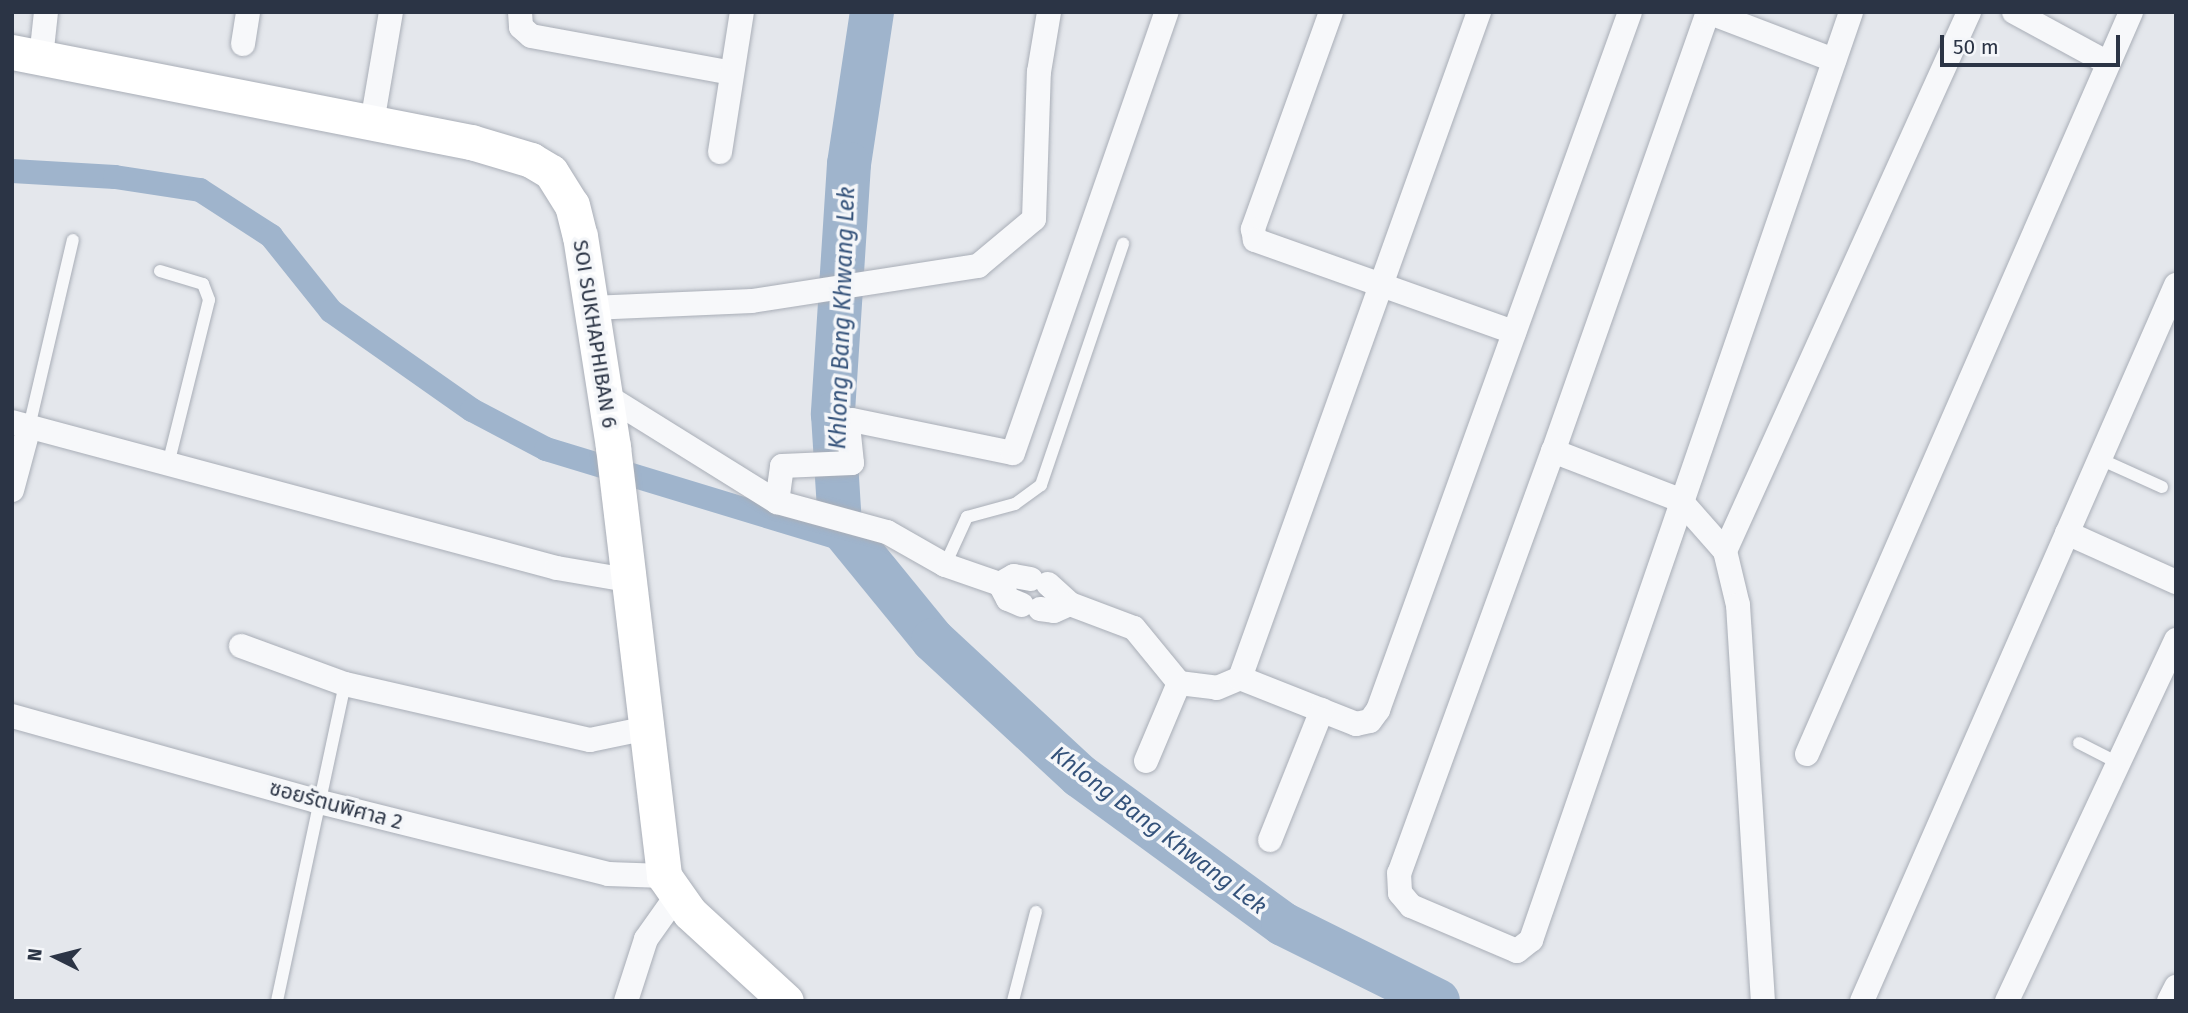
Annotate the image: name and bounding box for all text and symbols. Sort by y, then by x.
scale bar [1943,21,2123,65]
text: 50 m [1953,34,1999,60]
water label: Khlong Bang Khwang Lek [824,186,860,450]
street label: SOI SUKHAPHIBAN 6 [568,238,622,430]
water label: Khlong Bang Khwang Lek [1046,740,1272,920]
street label: ซอยรัตนพิศาล 2 [267,775,405,835]
north arrow [21,922,91,992]
text: N [23,947,47,962]

